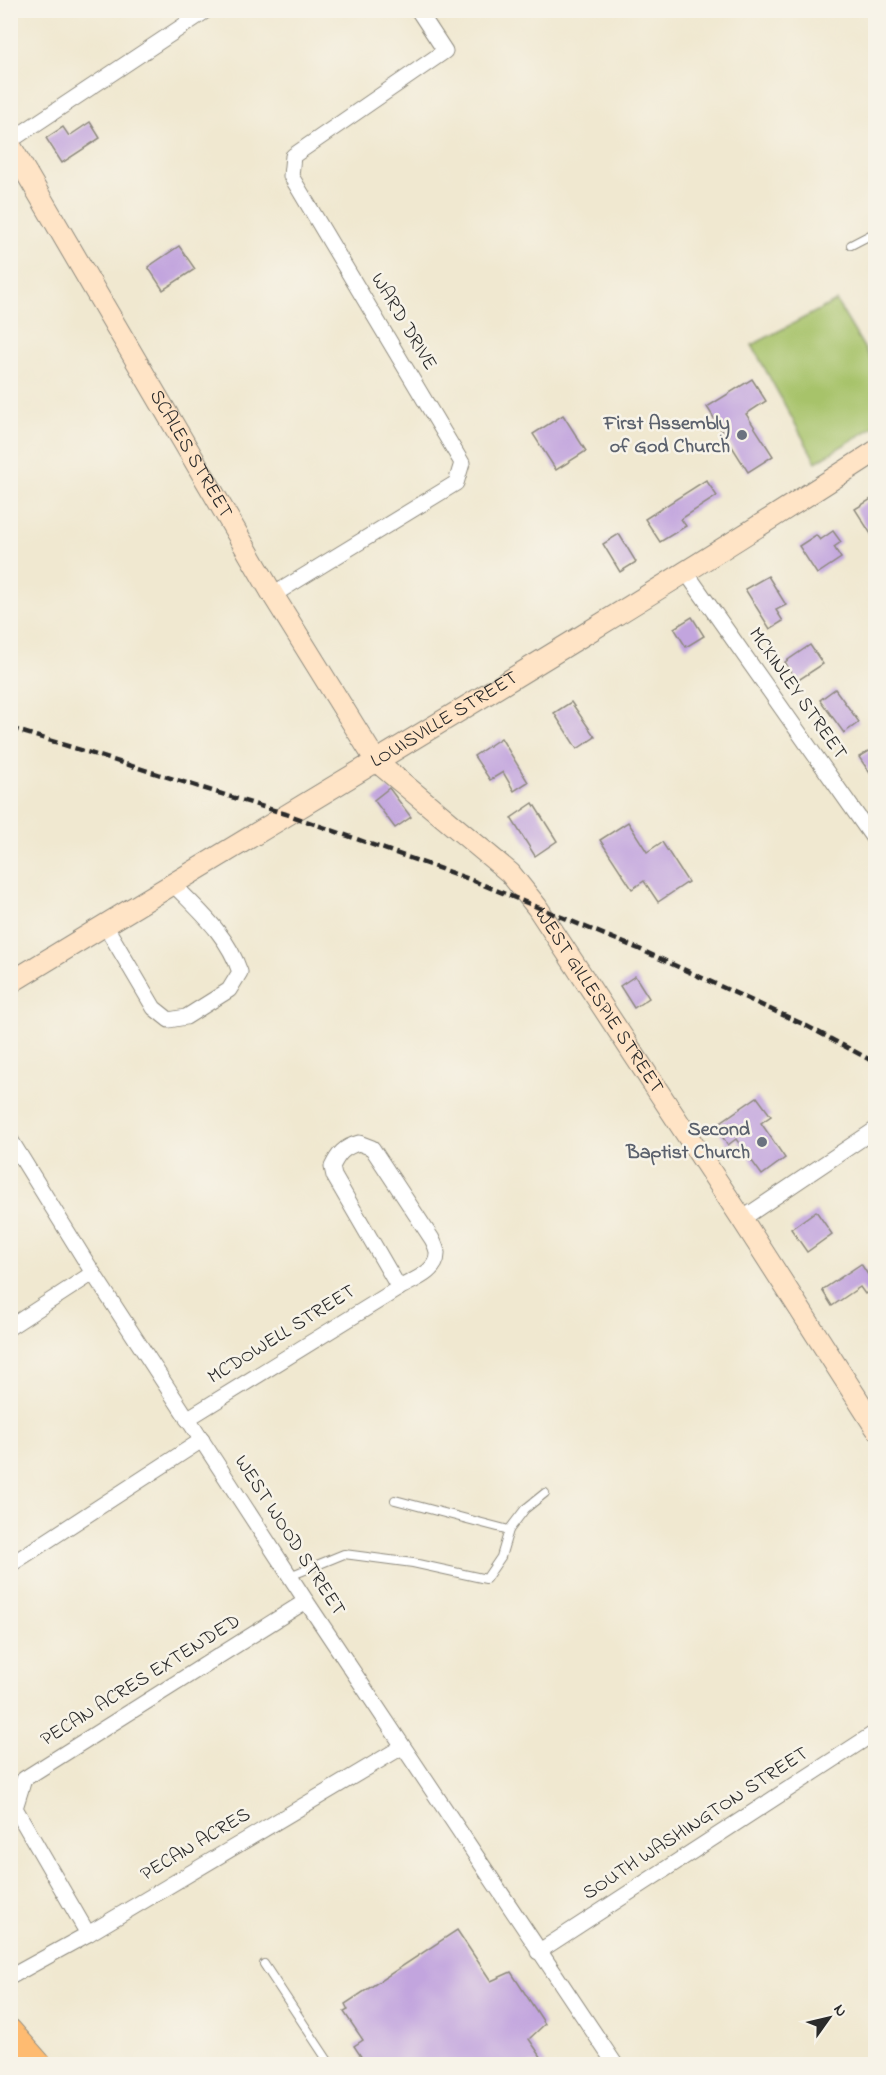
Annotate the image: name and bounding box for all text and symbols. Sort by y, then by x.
street label: WARD DRIVE [362,268,444,376]
street label: SCALES STREET [142,384,240,524]
place label: First Assembly of God Church [603,410,730,462]
marker: First Assembly of God Church [735,428,749,442]
street label: MCKINLEY STREET [740,622,854,766]
street label: LOUISVILLE STREET [365,664,524,776]
street label: WEST GILLESPIE STREET [527,902,670,1100]
place label: Second Baptist Church [625,1116,751,1168]
marker: Second Baptist Church [755,1135,769,1149]
street label: MCDOWELL STREET [202,1278,362,1392]
street label: WEST WOOD STREET [226,1450,352,1622]
street label: PECAN ACRES EXTENDED [35,1608,247,1754]
street label: SOUTH WASHINGTON STREET [577,1740,815,1908]
street label: PECAN ACRES [136,1801,257,1889]
north arrow [799,1988,859,2048]
text: N [827,2000,853,2022]

